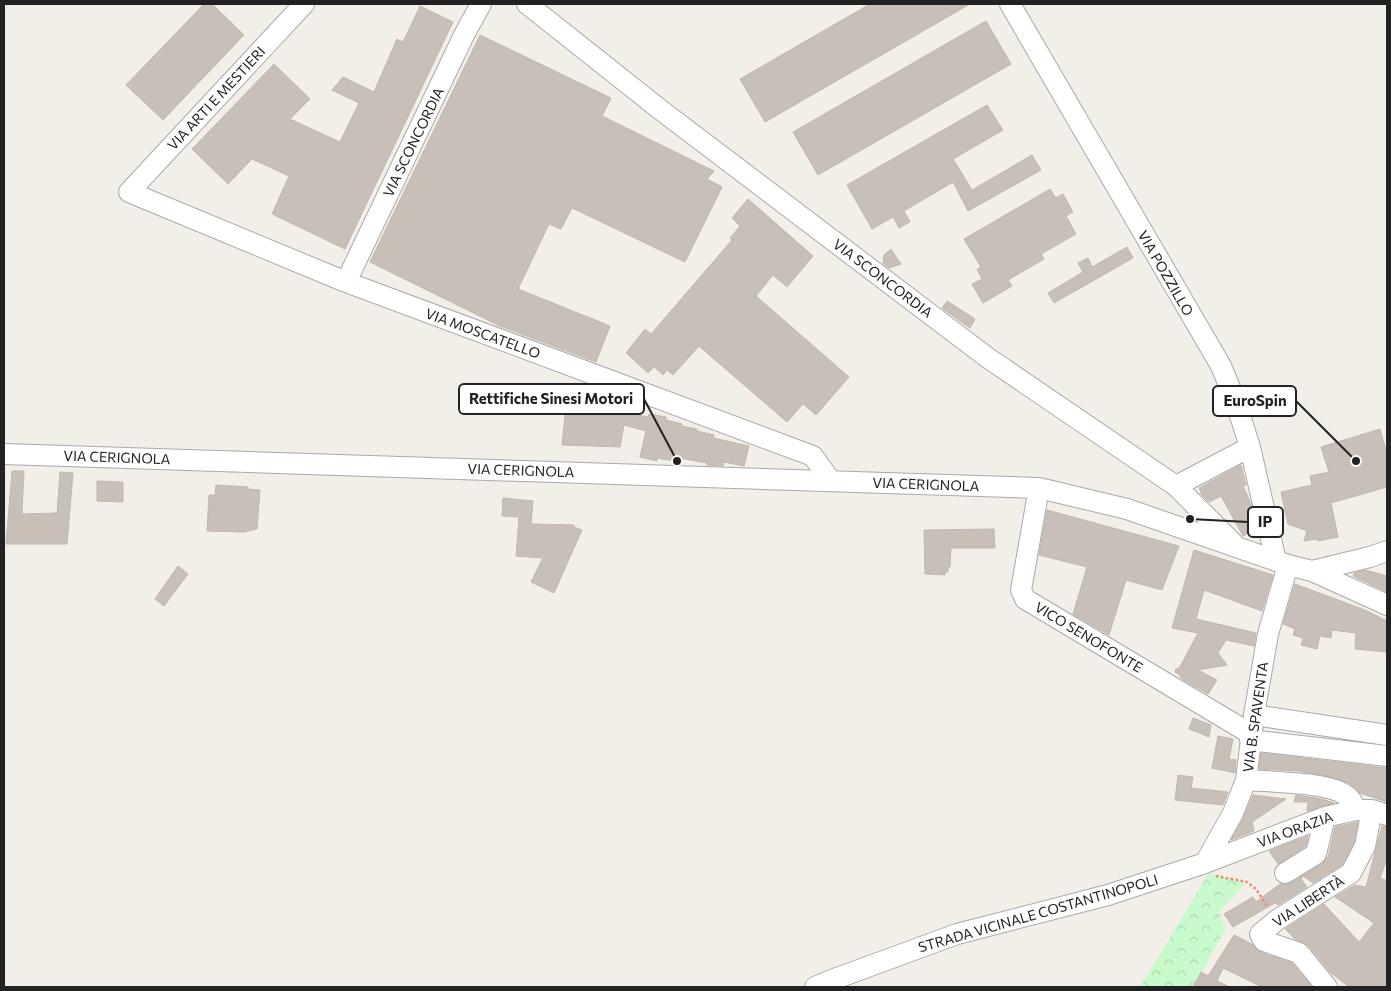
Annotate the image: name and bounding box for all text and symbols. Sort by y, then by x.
street label: VIA ARTI E MESTIERI [164,43,268,153]
street label: VIA SCONCORDIA [379,84,447,200]
street label: VIA POZZILLO [1135,227,1197,319]
street label: VIA SCONCORDIA [830,235,936,321]
street label: VIA MOSCATELLO [423,304,543,362]
callout: Rettifiche Sinesi Motori [459,384,644,414]
callout: EuroSpin [1213,386,1296,416]
text: Rettifiche Sinesi Motori [469,389,633,407]
text: EuroSpin [1223,391,1287,409]
street label: VIA CERIGNOLA [63,447,171,467]
street label: VIA CERIGNOLA [467,460,575,480]
street label: VIA CERIGNOLA [872,474,980,494]
callout: IP [1248,507,1283,537]
text: IP [1258,512,1272,530]
street label: VICO SENOFONTE [1032,598,1146,676]
street label: VIA B. SPAVENTA [1239,660,1271,773]
street label: VIA ORAZIA [1255,807,1335,851]
street label: STRADA VICINALE COSTANTINOPOLI [916,871,1160,955]
street label: VIA LIBERTÀ [1269,871,1347,930]

